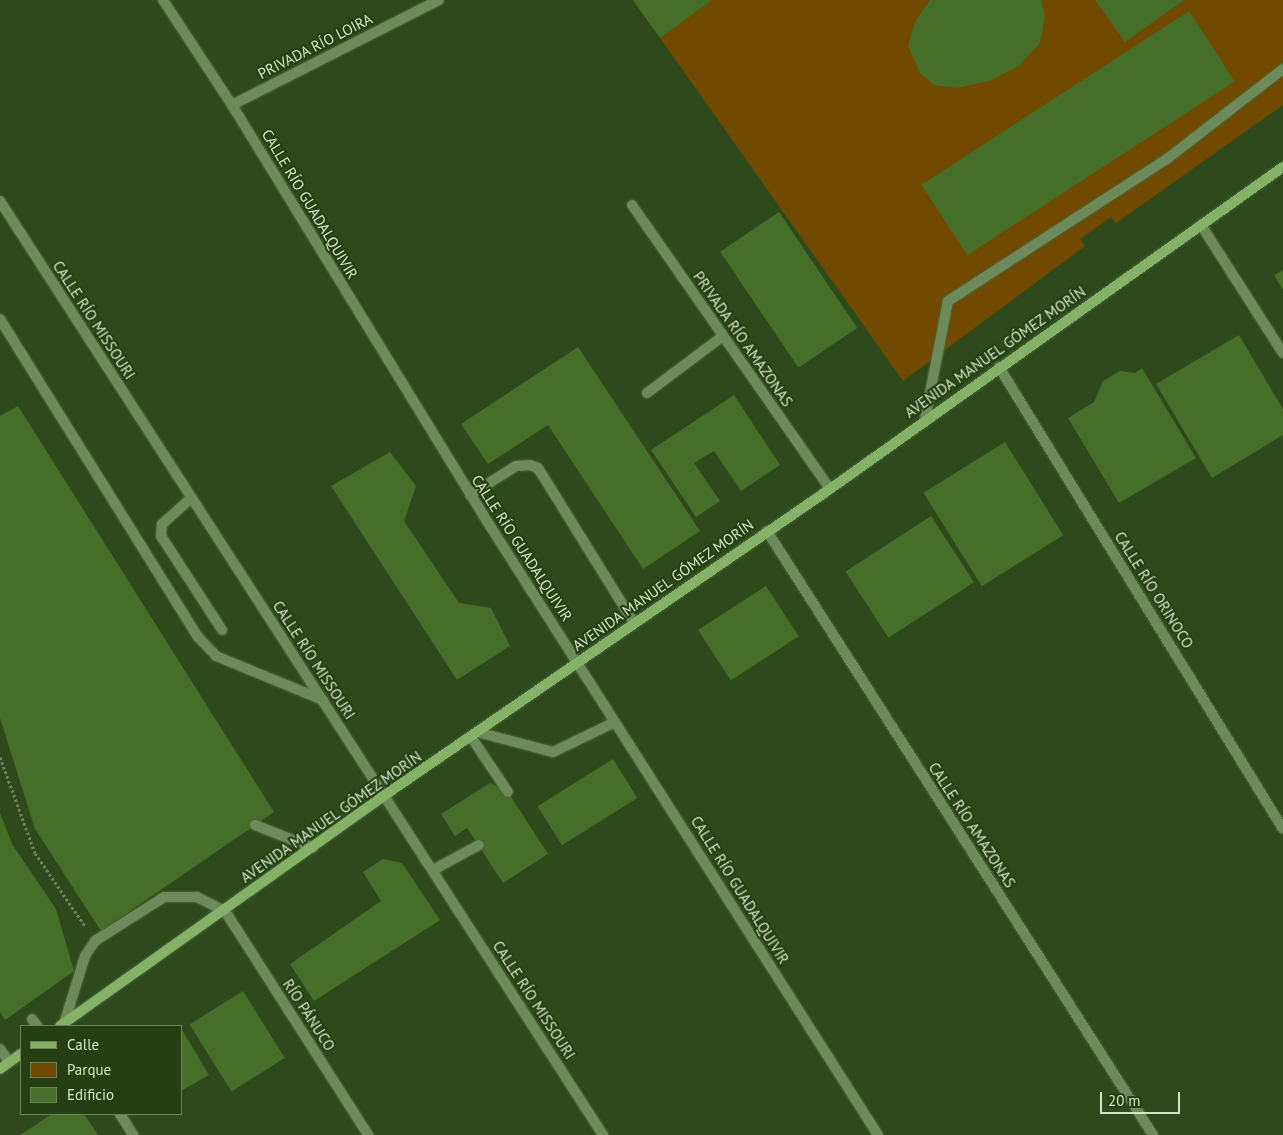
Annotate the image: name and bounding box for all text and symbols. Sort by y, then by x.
street label: PRIVADA RÍO LOIRA [254,9,376,83]
street label: CALLE RÍO GUADALQUIVIR [258,126,362,282]
street label: CALLE RÍO MISSOURI [49,257,139,383]
street label: PRIVADA RÍO AMAZONAS [689,267,797,411]
street label: AVENIDA MANUEL GÓMEZ MORÍN [900,282,1090,422]
street label: CALLE RÍO GUADALQUIVIR [468,471,576,625]
street label: AVENIDA MANUEL GÓMEZ MORÍN [568,515,758,655]
street label: CALLE RÍO ORINOCO [1111,528,1197,652]
street label: CALLE RÍO MISSOURI [269,597,359,723]
street label: AVENIDA MANUEL GÓMEZ MORÍN [236,747,426,887]
street label: CALLE RÍO AMAZONAS [925,759,1019,891]
street label: CALLE RÍO GUADALQUIVIR [687,813,793,967]
street label: CALLE RÍO MISSOURI [489,937,579,1063]
street label: RÍO PÁNUCO [279,976,339,1054]
legend [20,1025,182,1115]
text: Calle [67,1035,99,1054]
text: Parque [67,1060,111,1079]
scale bar [1103,1082,1183,1114]
text: Edificio [67,1085,114,1104]
text: 20 m [1108,1091,1141,1110]

